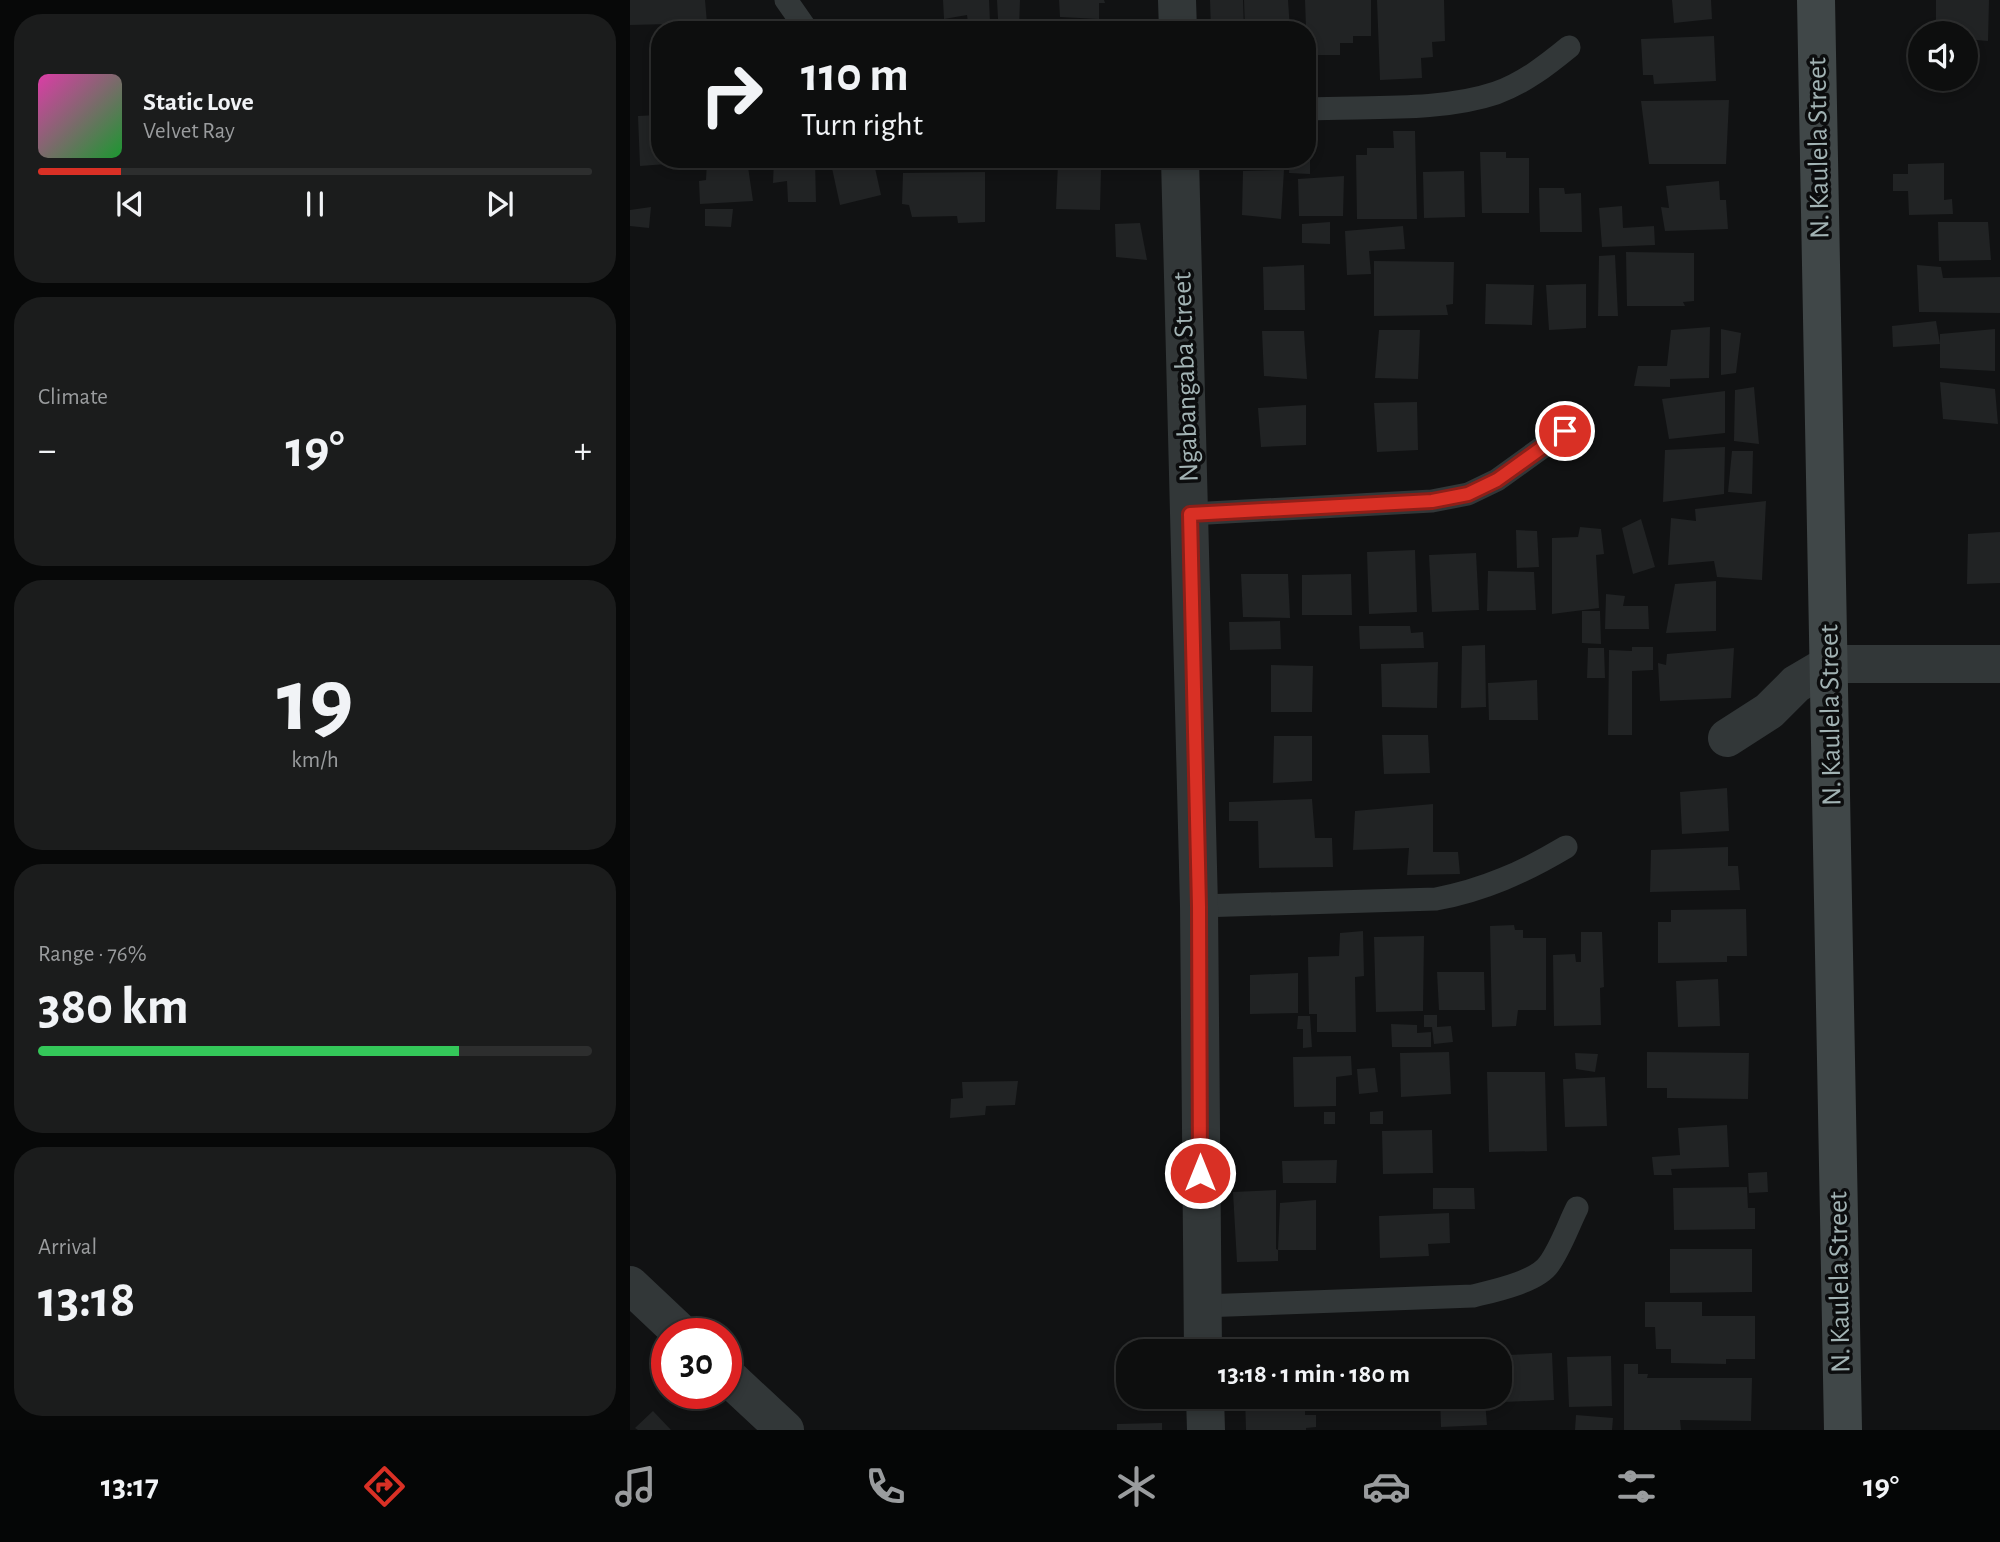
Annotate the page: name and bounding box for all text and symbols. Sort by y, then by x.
map controls [1908,21,1978,91]
button: sound [1908,21,1978,91]
icon: right [686,49,777,140]
text: 110 m [801,51,909,100]
street label: N. Kaulela Street [1803,57,1835,239]
text: Static Love [143,89,254,115]
text: Turn right [801,109,923,141]
text: Velvet Ray [143,120,235,143]
icon: previous [111,185,149,223]
icon: pause [296,185,334,223]
icon: next [481,185,519,223]
street label: Ngabangaba Street [1168,271,1204,483]
text: Climate [38,386,108,409]
pin [1535,401,1595,461]
icon: arrive [1546,412,1584,450]
text: 19° [285,424,345,476]
text: − [38,432,56,470]
text: + [574,432,592,470]
street label: N. Kaulela Street [1815,624,1847,806]
text: 19 [277,656,353,747]
text: km/h [291,749,339,772]
text: Range · 76% [38,943,147,966]
text: 380 km [38,981,189,1033]
position arrow [1163,1136,1237,1210]
street label: N. Kaulela Street [1824,1191,1856,1373]
text: Arrival [38,1236,97,1259]
text: 13:18 [38,1274,135,1326]
speed limit sign: 30 [651,1318,742,1409]
text: 13:18 · 1 min · 180 m [1218,1361,1410,1387]
icon: directions [360,1462,409,1511]
icon: music [611,1462,660,1511]
icon: phone [861,1462,910,1511]
icon: climate [1112,1462,1161,1511]
icon: car [1362,1462,1411,1511]
icon: filters [1612,1462,1661,1511]
text: 13:17 [101,1470,159,1502]
text: 19° [1863,1470,1899,1502]

